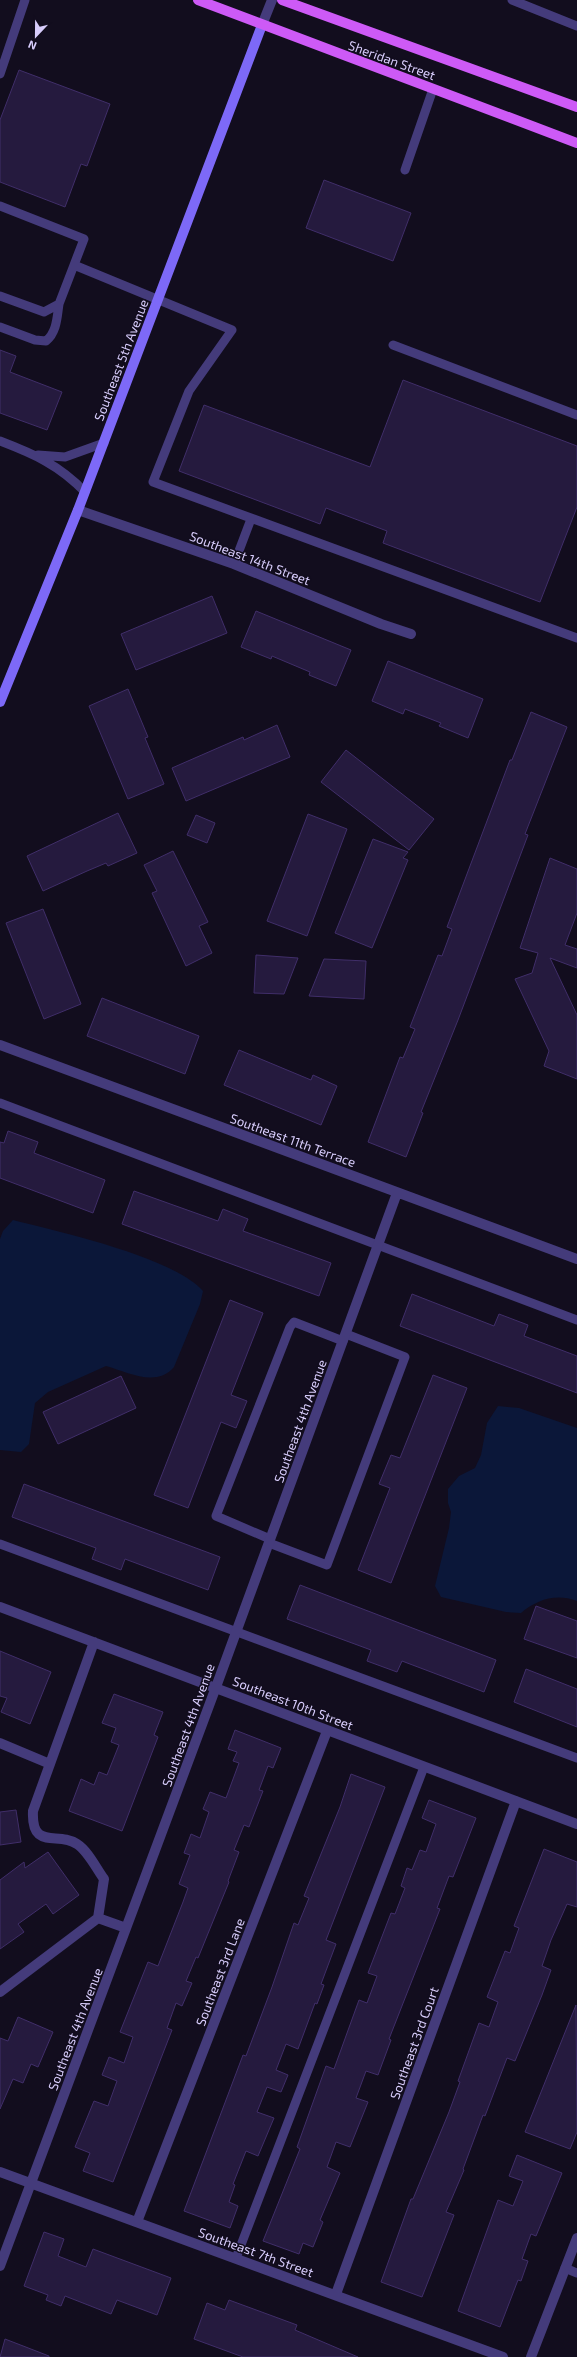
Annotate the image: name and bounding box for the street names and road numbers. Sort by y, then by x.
street label: Sheridan Street [346,37,438,83]
street label: Southeast 5th Avenue [90,297,152,423]
street label: Southeast 14th Street [187,528,313,588]
street label: Southeast 11th Terrace [228,1110,358,1170]
street label: Southeast 4th Avenue [270,1357,330,1485]
street label: Southeast 4th Avenue [158,1661,218,1789]
street label: Southeast 10th Street [231,1673,356,1733]
street label: Southeast 3rd Lane [192,1916,248,2028]
street label: Southeast 4th Avenue [44,1966,106,2092]
street label: Southeast 3rd Court [386,1985,442,2101]
street label: Southeast 7th Street [196,2224,316,2280]

